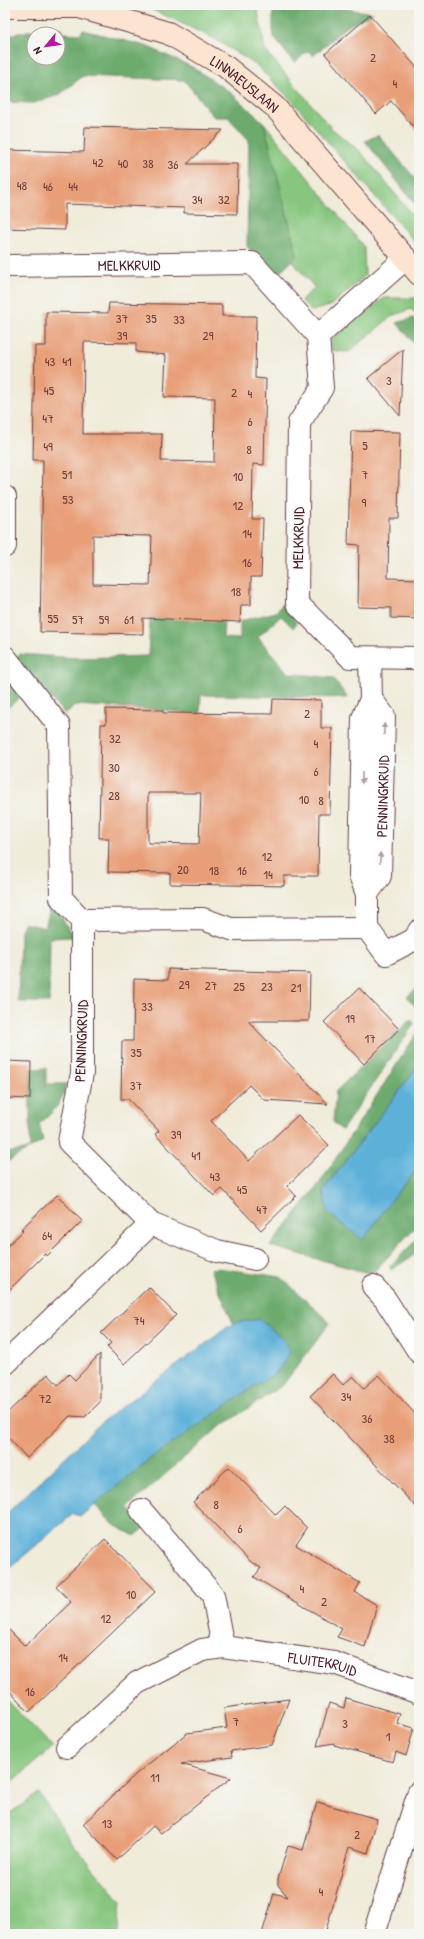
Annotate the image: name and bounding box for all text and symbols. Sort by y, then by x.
north arrow [26,26,66,66]
text: N [30,45,45,57]
house number: 2 [370,48,376,66]
street label: LINNAEUSLAAN [207,50,284,117]
house number: 4 [393,74,398,92]
house number: 42 [93,153,103,171]
house number: 40 [118,154,129,172]
house number: 38 [142,154,154,172]
house number: 36 [167,155,179,173]
house number: 48 [17,176,28,194]
house number: 46 [43,177,53,195]
house number: 44 [68,177,78,195]
house number: 34 [192,190,202,208]
house number: 32 [218,190,230,208]
street label: MELKKRUID [98,254,161,275]
house number: 37 [116,309,128,327]
house number: 35 [145,309,157,327]
house number: 33 [173,310,185,328]
house number: 39 [117,326,128,344]
house number: 29 [203,326,214,344]
house number: 43 [45,352,56,370]
house number: 41 [62,352,72,370]
house number: 3 [386,371,392,389]
house number: 45 [44,381,55,399]
house number: 2 [231,383,237,401]
house number: 4 [248,384,253,402]
house number: 47 [42,409,54,427]
house number: 6 [247,412,253,430]
house number: 5 [362,436,368,454]
house number: 49 [43,437,53,455]
house number: 8 [246,440,252,458]
house number: 51 [62,465,72,483]
house number: 7 [362,465,368,483]
house number: 10 [233,467,243,485]
house number: 53 [62,490,74,508]
house number: 9 [362,493,367,511]
house number: 12 [233,496,243,514]
street label: MELKKRUID [287,506,309,569]
house number: 14 [242,524,252,542]
house number: 16 [242,553,252,571]
house number: 18 [231,582,242,600]
house number: 55 [48,609,59,627]
house number: 57 [72,610,84,628]
house number: 59 [99,610,109,628]
house number: 61 [124,610,134,628]
house number: 2 [304,704,310,722]
one-way arrow [381,722,387,735]
house number: 32 [109,729,121,747]
house number: 4 [314,734,319,752]
street label: PENNINGKRUID [370,754,394,838]
house number: 30 [108,758,120,776]
house number: 6 [313,762,319,780]
one-way arrow [359,772,365,785]
house number: 28 [108,786,120,804]
house number: 10 [299,790,309,808]
house number: 8 [318,791,324,809]
house number: 12 [262,847,272,865]
one-way arrow [377,851,383,864]
house number: 20 [177,860,189,878]
house number: 18 [209,861,220,879]
house number: 16 [237,861,247,879]
house number: 14 [263,865,273,883]
house number: 29 [179,975,190,993]
house number: 27 [205,976,217,994]
house number: 25 [233,977,245,995]
house number: 23 [261,977,273,995]
house number: 21 [291,978,302,996]
house number: 33 [141,997,153,1015]
street label: PENNINGKRUID [69,999,93,1082]
house number: 19 [345,1009,355,1027]
house number: 17 [364,1029,376,1047]
house number: 35 [130,1043,142,1061]
house number: 37 [130,1076,142,1094]
house number: 39 [171,1125,182,1143]
house number: 41 [191,1146,201,1164]
house number: 43 [210,1167,221,1185]
house number: 45 [237,1180,248,1198]
house number: 47 [256,1200,268,1218]
house number: 64 [42,1226,52,1244]
house number: 74 [133,1311,145,1329]
house number: 34 [341,1387,351,1405]
house number: 72 [39,1389,51,1407]
house number: 36 [361,1409,373,1427]
house number: 38 [383,1429,395,1447]
house number: 8 [213,1495,219,1513]
house number: 6 [237,1519,243,1537]
house number: 4 [300,1579,305,1597]
house number: 10 [126,1585,136,1603]
house number: 2 [321,1592,327,1610]
house number: 12 [101,1609,111,1627]
street label: FLUITEKRUID [286,1646,361,1681]
house number: 14 [58,1648,68,1666]
house number: 16 [25,1682,35,1700]
house number: 7 [233,1712,239,1730]
house number: 3 [342,1714,348,1732]
house number: 1 [386,1727,391,1745]
house number: 11 [150,1768,160,1786]
house number: 13 [102,1814,112,1832]
house number: 2 [354,1825,360,1843]
house number: 4 [319,1882,324,1900]

